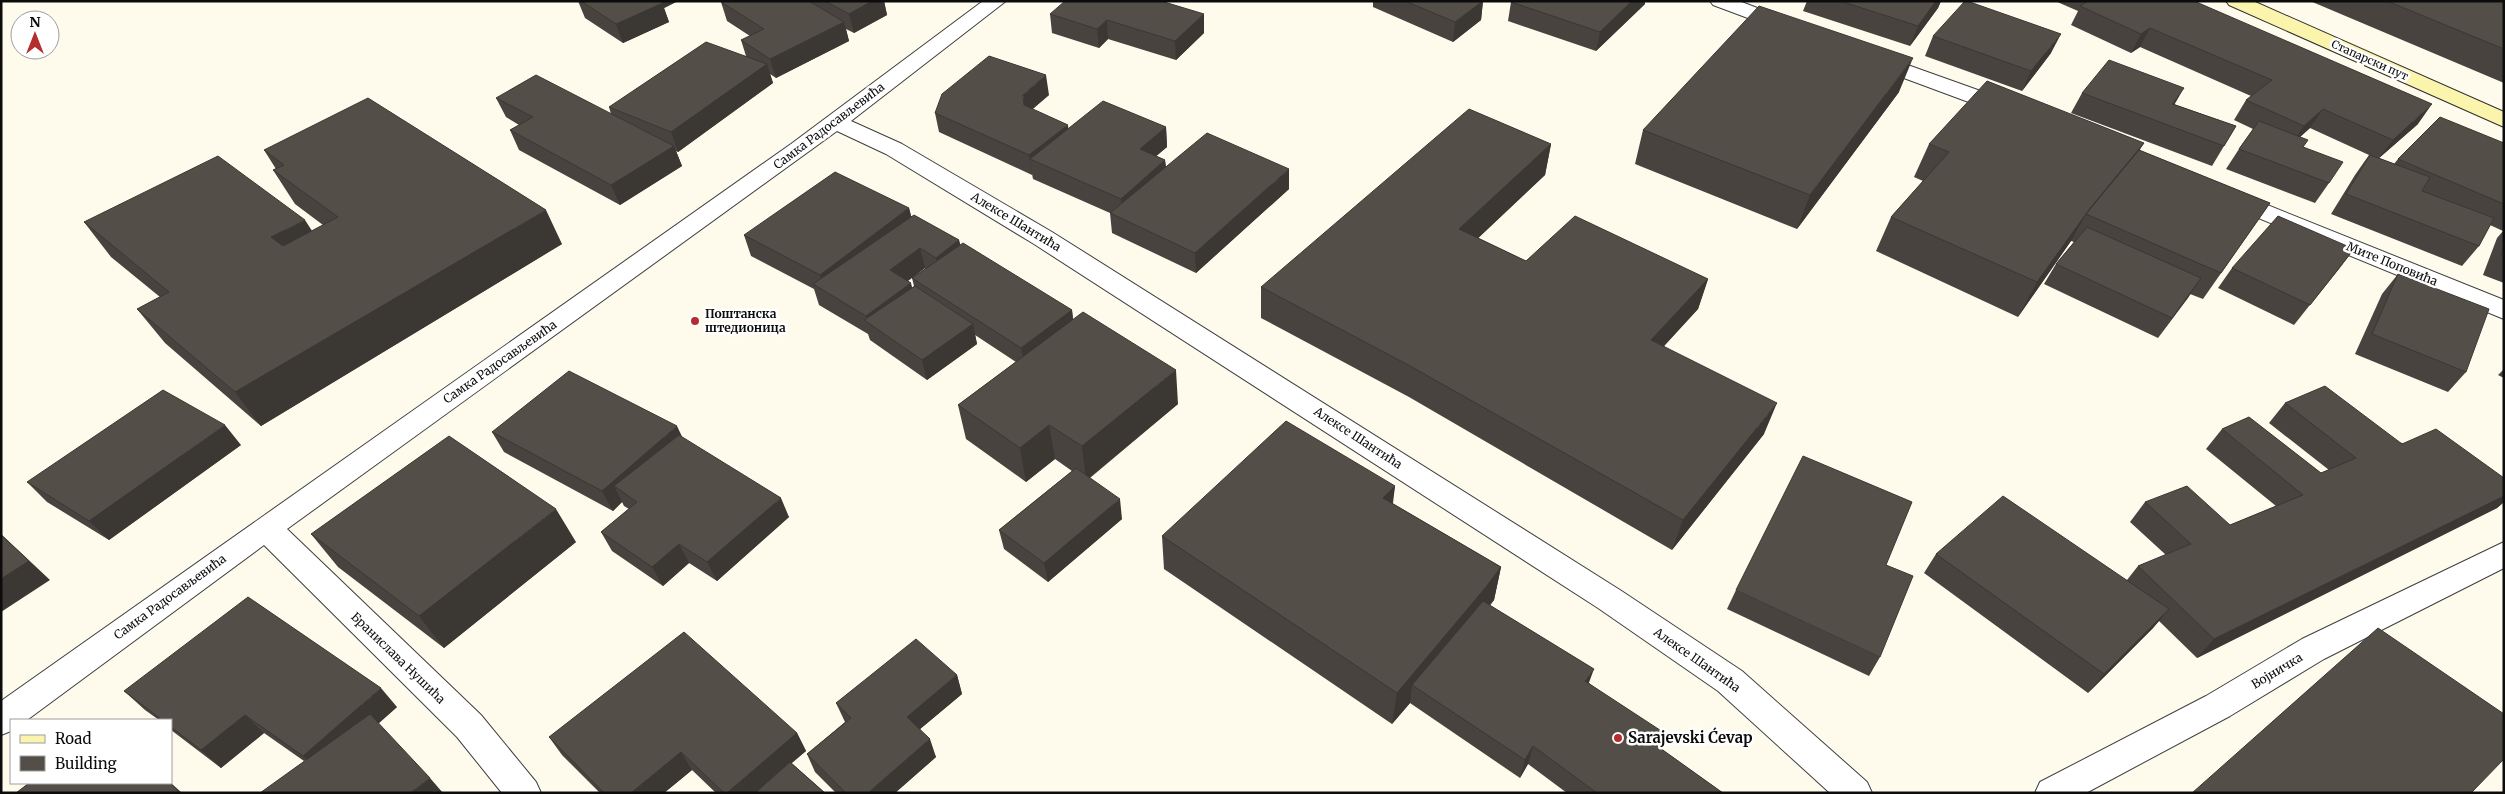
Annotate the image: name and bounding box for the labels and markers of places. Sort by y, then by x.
place label: Поштанска штедионица [705,306,786,335]
marker: Поштанска штедионица [689,315,701,327]
place label: Sarajevski Ćevap [1628,727,1753,747]
marker: Sarajevski Ćevap [1612,732,1624,744]

